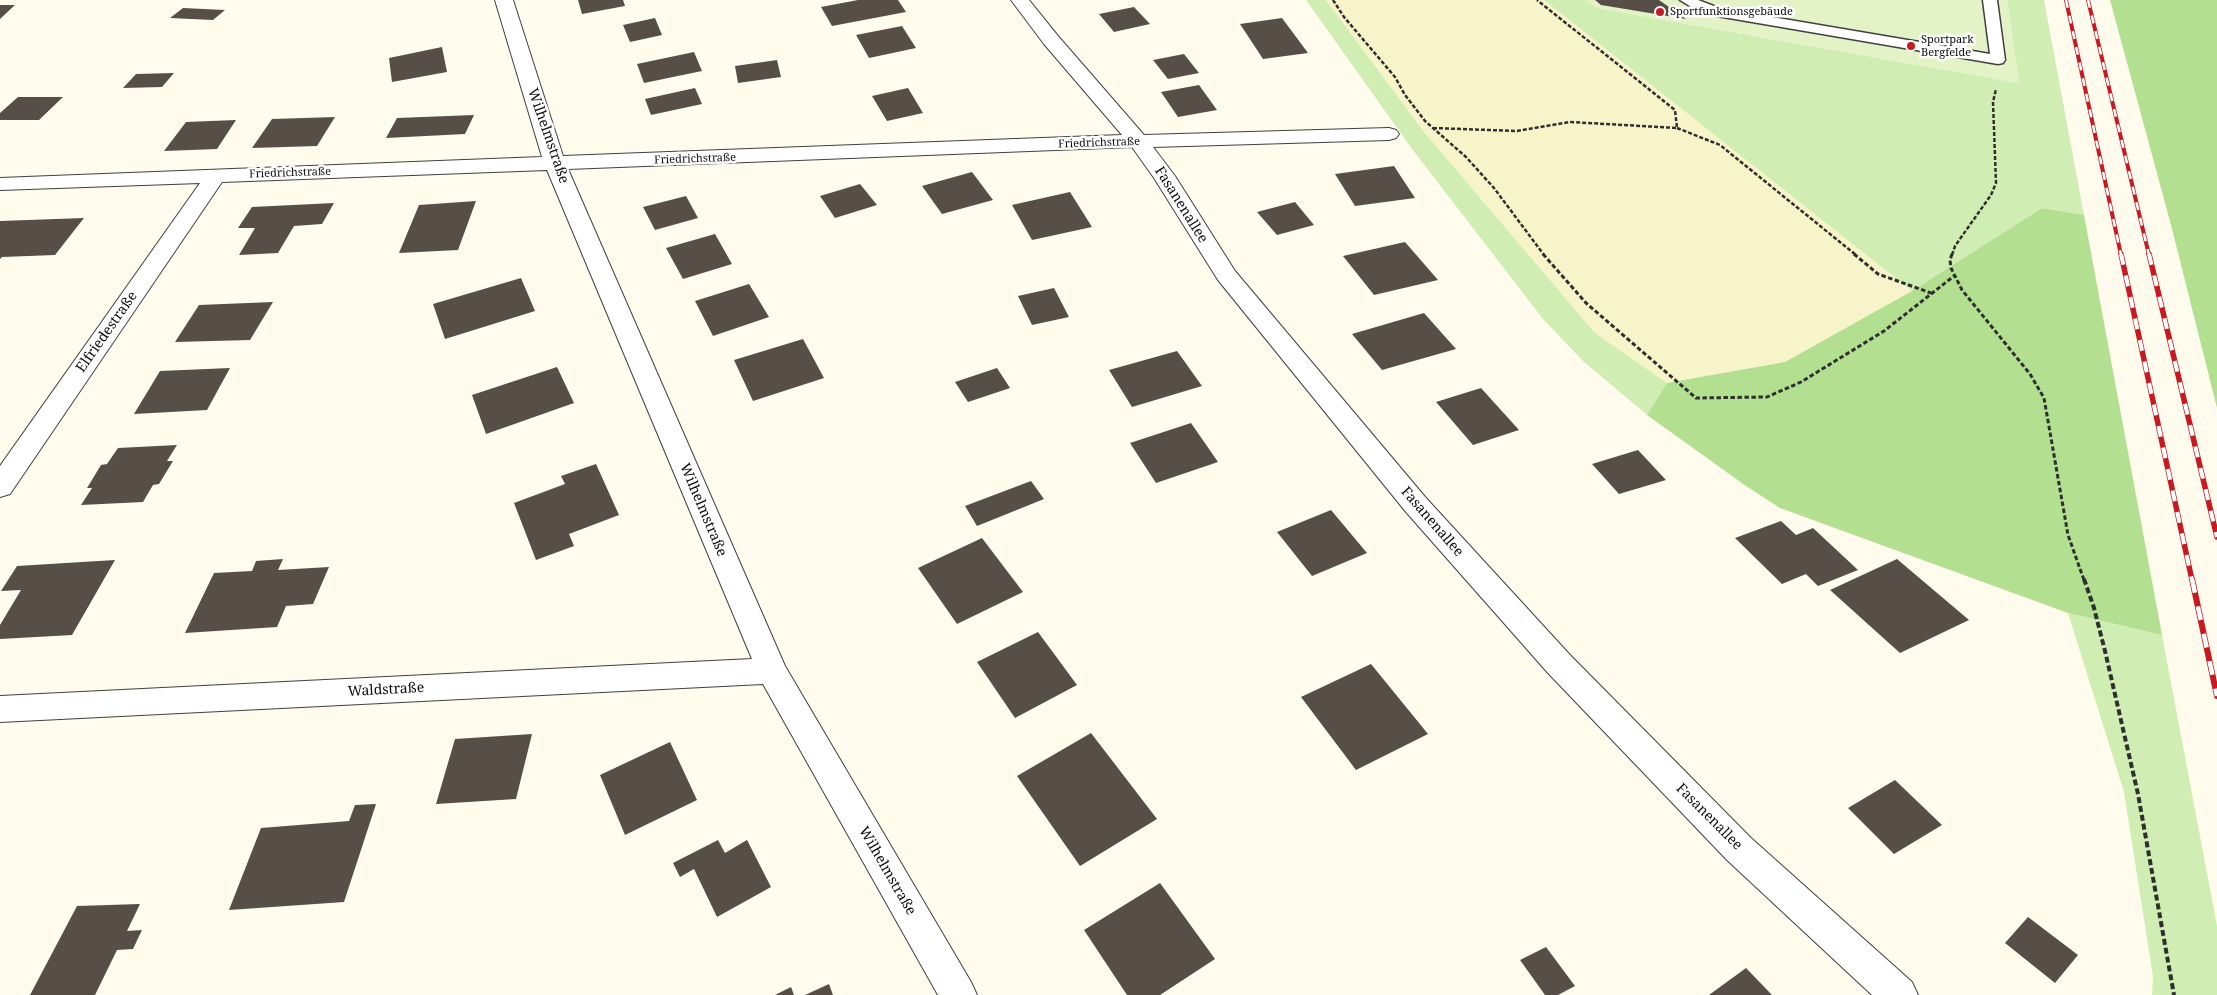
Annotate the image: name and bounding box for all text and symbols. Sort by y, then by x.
place label: Sportfunktionsgebäude [1670,5,1793,19]
marker: Sportfunktionsgebäude [1654,6,1666,18]
place label: Sportpark Bergfelde [1921,33,1974,59]
marker: Sportpark Bergfelde [1905,40,1917,52]
street label: Wilhelmstraße [524,86,572,186]
street label: Friedrichstraße [1058,135,1140,151]
street label: Friedrichstraße [654,151,736,167]
street label: Fasanenallee [1151,164,1211,246]
street label: Friedrichstraße [249,165,331,181]
street label: Elfriedestraße [73,288,141,376]
street label: Wilhelmstraße [676,461,730,559]
street label: Fasanenallee [1397,484,1467,560]
street label: Waldstraße [347,680,425,700]
street label: Fasanenallee [1672,780,1746,854]
street label: Wilhelmstraße [855,824,919,918]

